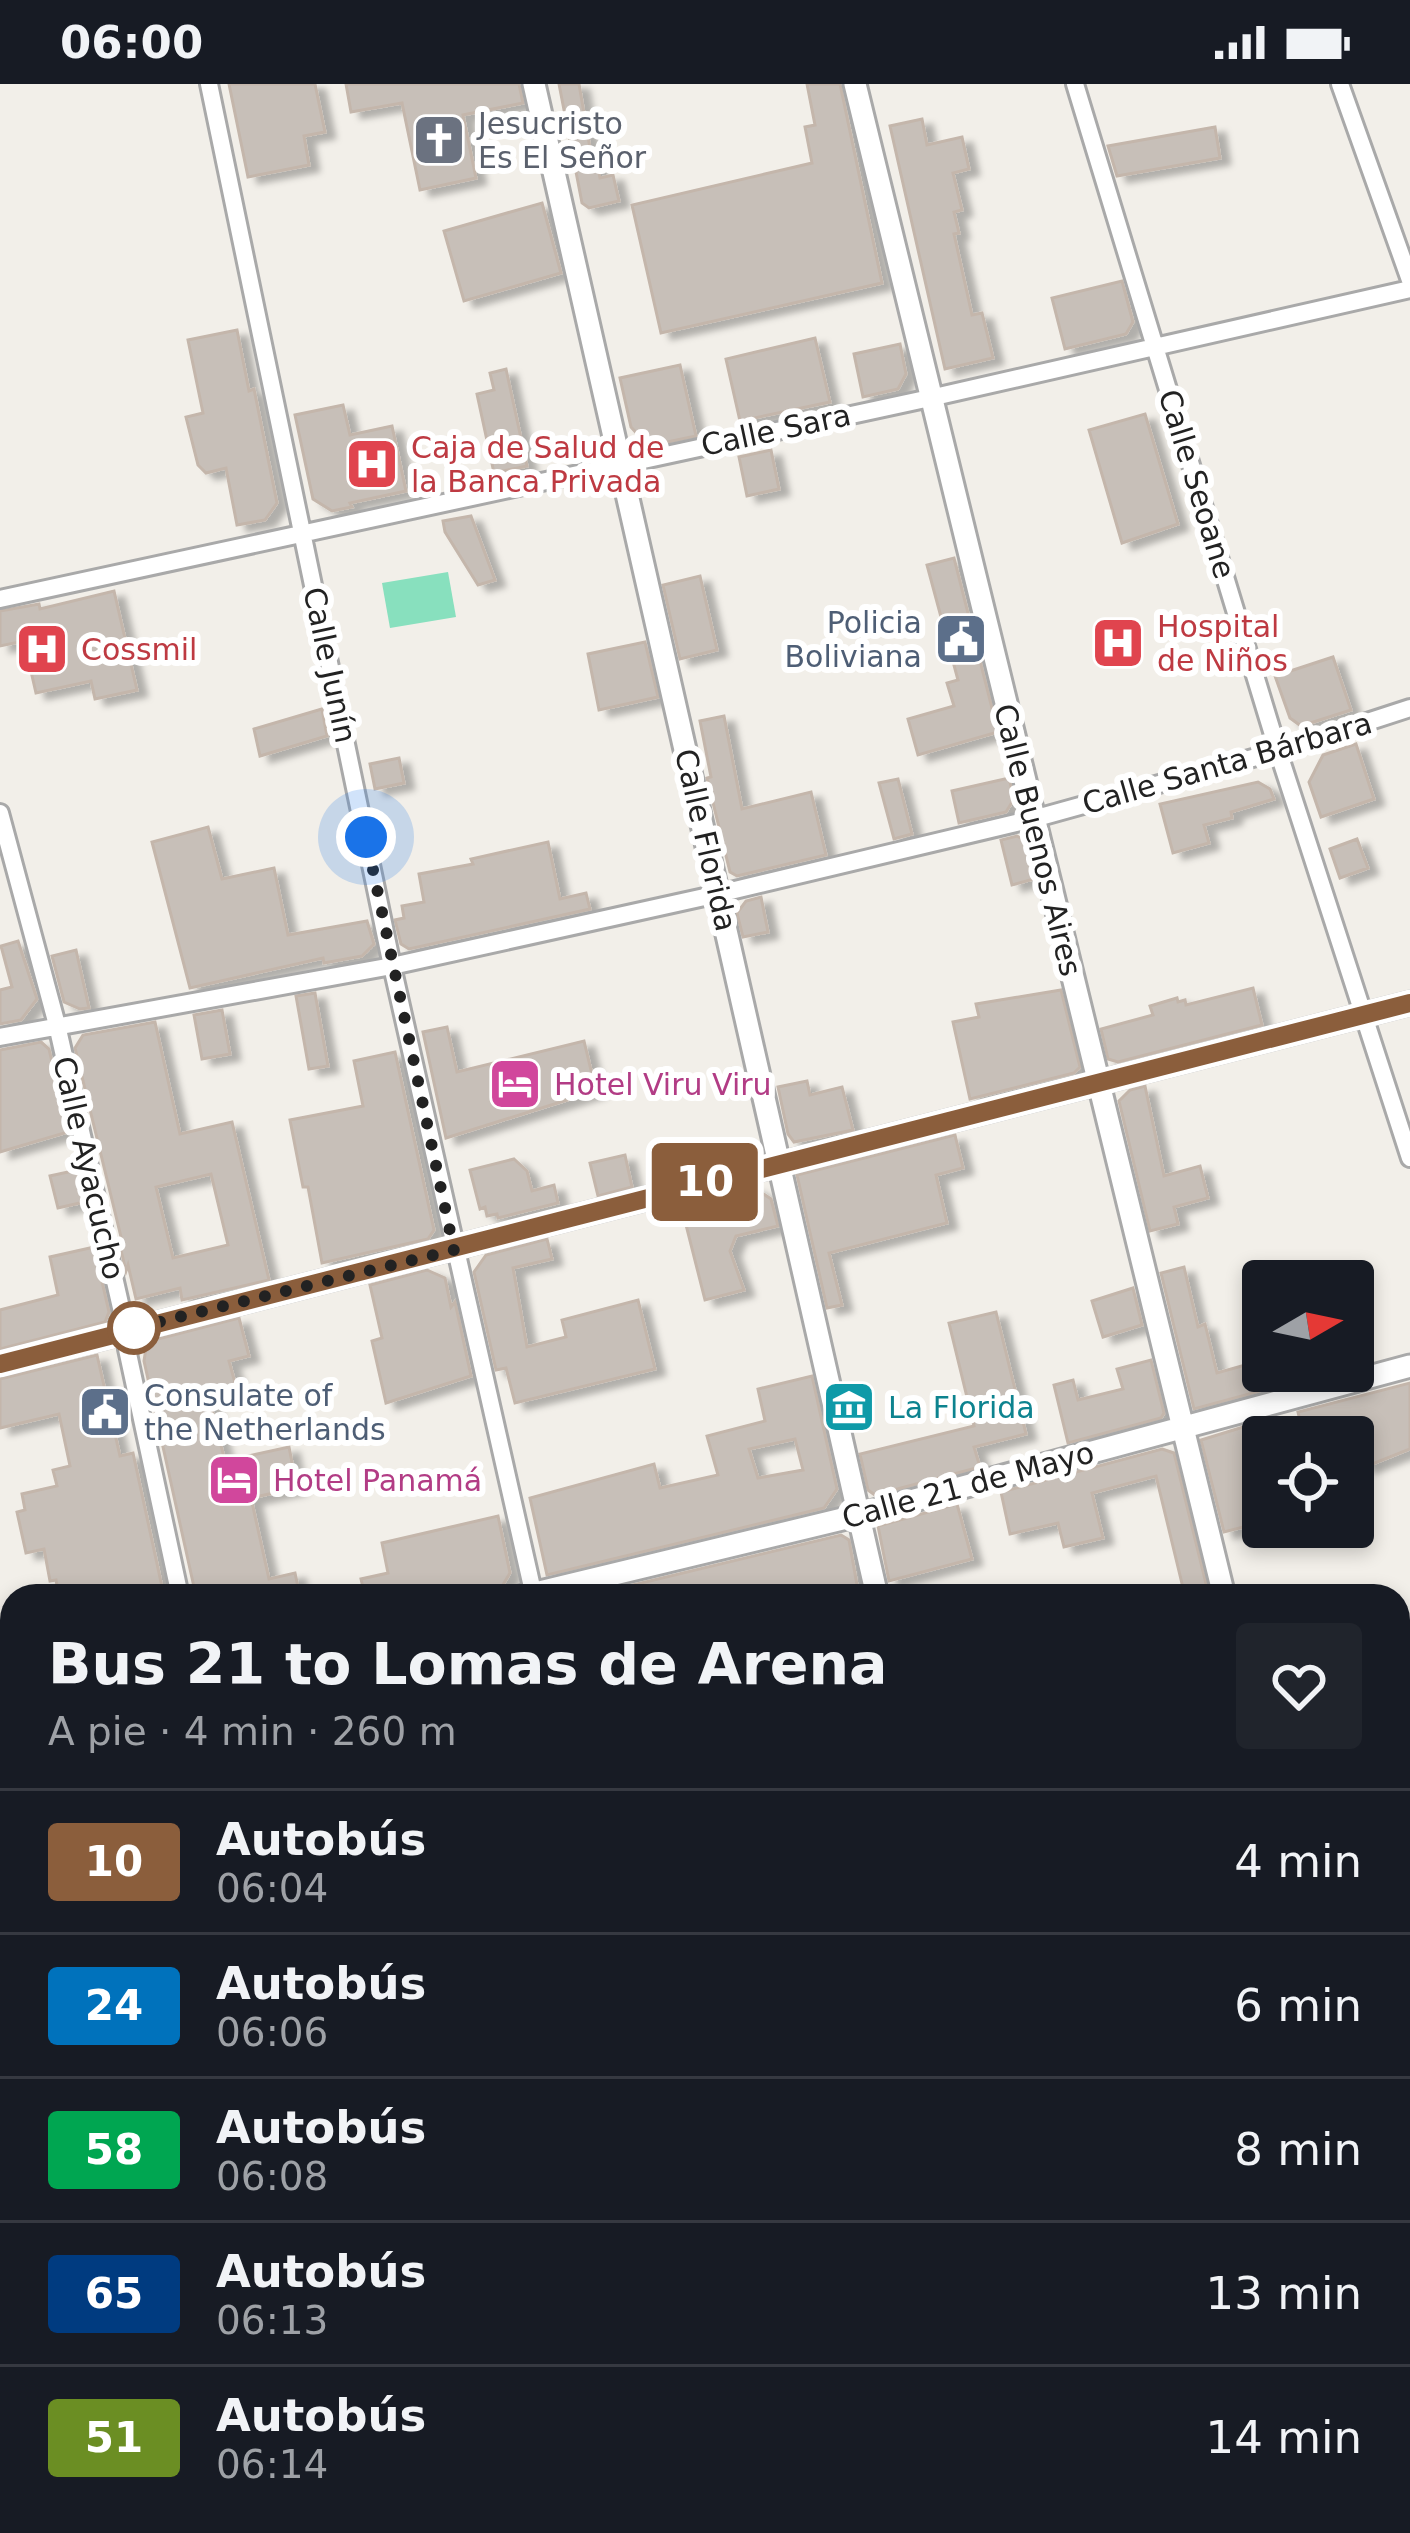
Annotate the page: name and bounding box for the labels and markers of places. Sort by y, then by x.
place label: Jesucristo Es El Señor [476,106,647,175]
church icon: Jesucristo Es El Señor [411,112,467,168]
place label: Caja de Salud de la Banca Privada [411,430,664,499]
hospital icon: Caja de Salud de la Banca Privada [344,436,400,492]
place label: Policia Boliviana [785,605,922,674]
place label: Hospital de Niños [1157,609,1288,678]
public building icon: Policia Boliviana [933,611,989,667]
hospital icon: Hospital de Niños [1090,615,1146,671]
hospital icon: Cossmil [14,621,70,677]
place label: Cossmil [81,632,197,667]
hotel icon: Hotel Viru Viru [487,1056,543,1112]
place label: Hotel Viru Viru [554,1067,772,1102]
unlabelled marker [109,1303,159,1353]
place label: Consulate of the Netherlands [144,1378,386,1447]
museum icon: La Florida [821,1379,877,1435]
public building icon: Consulate of the Netherlands [77,1384,133,1440]
place label: La Florida [888,1390,1035,1425]
hotel icon: Hotel Panamá [206,1452,262,1508]
place label: Hotel Panamá [273,1463,482,1498]

